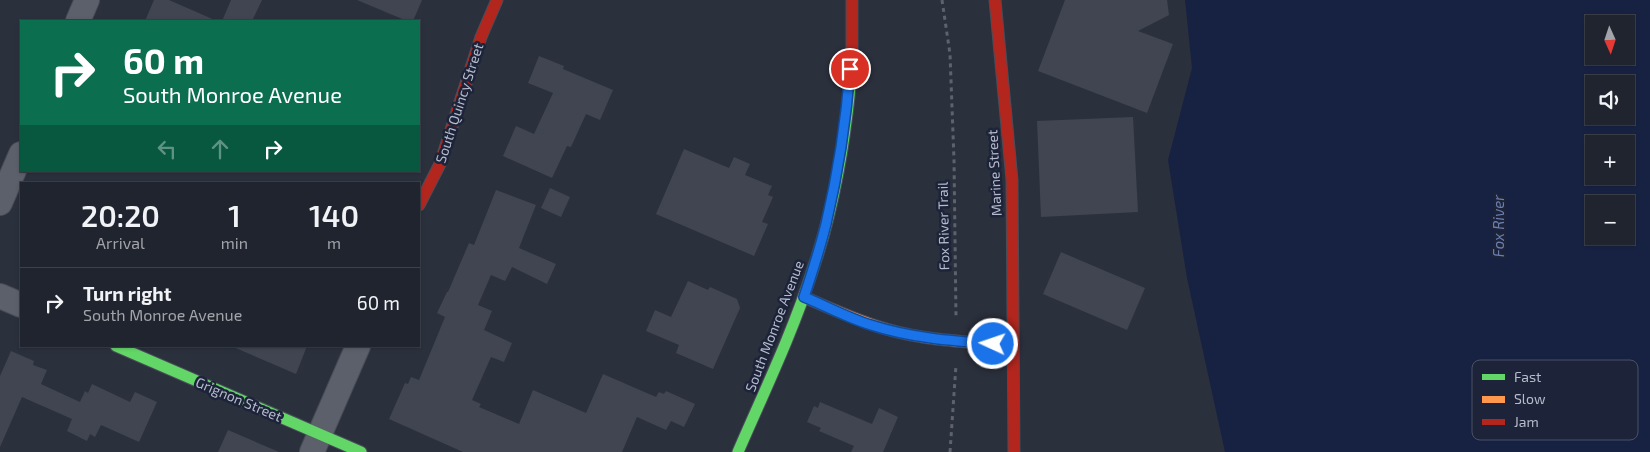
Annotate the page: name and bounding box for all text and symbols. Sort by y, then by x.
north arrow [1585,15,1635,65]
map controls [1585,15,1635,245]
text: 60 m [123,39,204,81]
icon: right [40,40,105,105]
street label: South Quincy Street [432,41,486,165]
pin [829,48,871,90]
icon: arrive [836,55,864,83]
button: sound [1585,75,1635,125]
text: South Monroe Avenue [123,81,342,107]
street label: Marine Street [983,129,1005,217]
icon: left [153,135,181,163]
icon: ahead [206,135,234,163]
icon: right [259,135,287,163]
button: + [1585,135,1635,185]
street label: Fox River Trail [934,181,952,270]
water label: Fox River [1489,194,1507,257]
button: − [1585,195,1635,245]
text: 20:20 [81,197,160,233]
text: 1 [228,197,241,233]
text: 140 [309,197,359,233]
text: Arrival [96,233,145,252]
text: min [221,233,248,252]
text: m [327,233,341,252]
street label: South Monroe Avenue [741,258,807,394]
text: Turn right [83,282,171,305]
icon: right [40,289,68,317]
text: 60 m [357,291,400,314]
text: South Monroe Avenue [83,305,242,324]
position arrow [966,317,1018,369]
legend [1472,360,1638,440]
text: Fast [1514,368,1541,385]
street label: Grignon Street [193,373,285,425]
text: Slow [1514,390,1546,407]
text: Jam [1514,413,1539,430]

